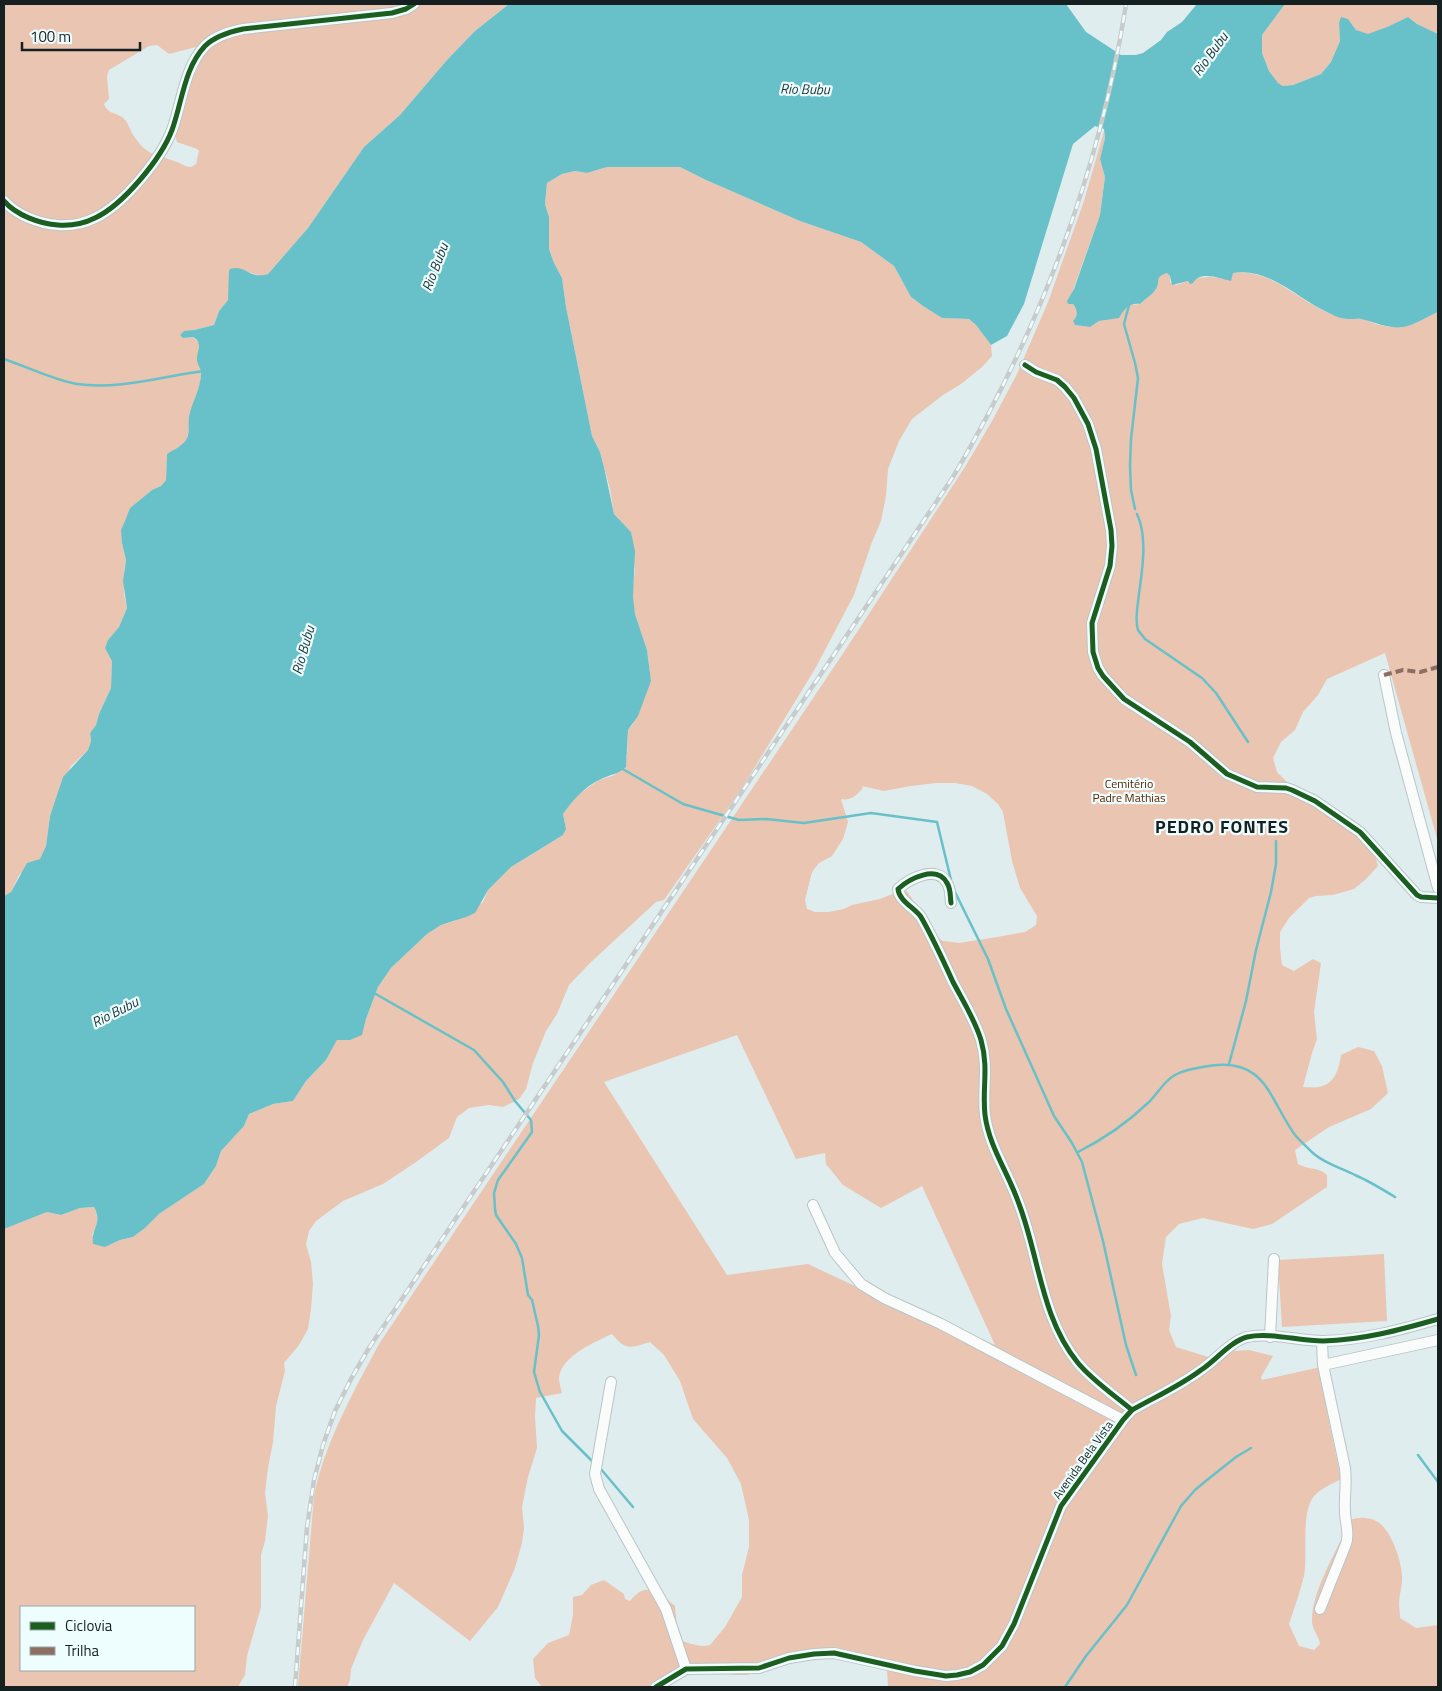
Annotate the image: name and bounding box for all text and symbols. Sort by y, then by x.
scale bar [22,20,140,52]
text: 100 m [30,25,71,48]
water label: Rio Bubu [1186,27,1233,80]
water label: Rio Bubu [780,78,831,99]
water label: Rio Bubu [416,239,454,294]
water label: Rio Bubu [286,622,320,677]
park label: Cemitério Padre Mathias [1092,774,1166,807]
district label: PEDRO FONTES [1155,813,1289,840]
water label: Rio Bubu [88,990,143,1032]
street label: Avenida Bela Vista [1048,1416,1118,1503]
legend [20,1606,195,1671]
text: Ciclovia [65,1614,113,1637]
text: Trilha [65,1639,100,1662]

